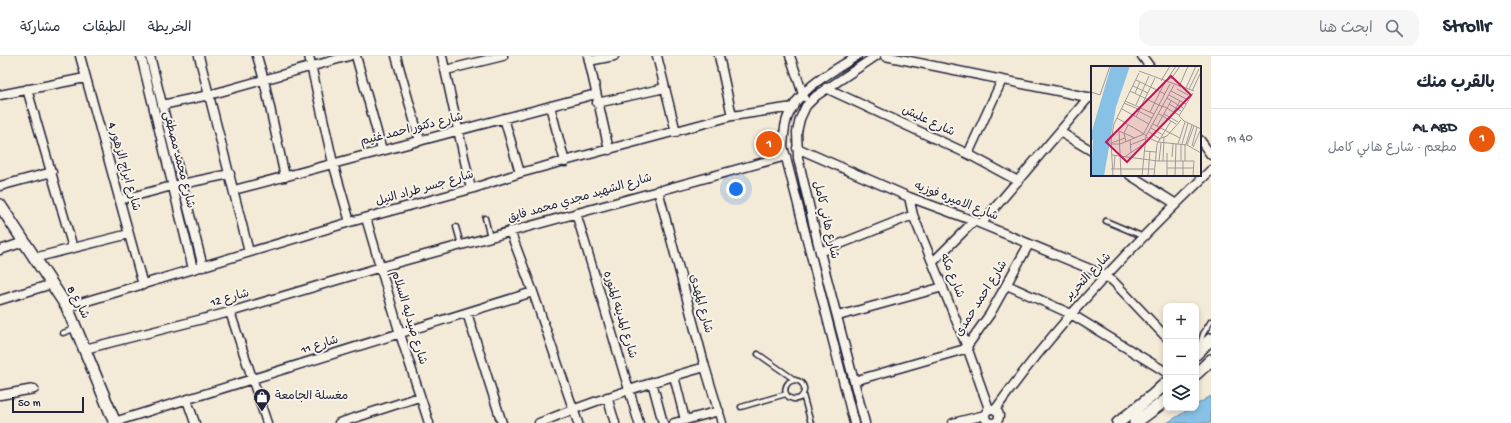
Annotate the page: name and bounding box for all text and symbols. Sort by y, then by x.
search box [1139,10,1419,46]
text: Strollr [1443,16,1491,39]
icon: search [1383,17,1405,39]
text: مشاركة [20,20,60,37]
text: الطبقات [82,20,126,37]
text: الخريطة [148,20,191,37]
text: ابحث هنا [1319,20,1373,38]
inset map [1091,66,1201,176]
text: بالقرب منك [1416,74,1495,94]
street label: شارع عليش [899,104,957,140]
street label: شارع محمد مصطفى [159,110,197,210]
street label: شارع دكتور احمد غنيم [359,110,465,150]
text: AL ABD [1413,119,1457,137]
street label: شارع ابراج الزهور 4 [104,121,142,213]
pin: 1 [756,129,782,159]
text: 40 m [1227,131,1253,146]
text: 1 [1479,131,1485,146]
text: مطعم · شارع هاني كامل [1328,141,1457,156]
street label: شارع جسر طراد النيل [374,167,476,210]
street label: شارع الشهيد مجدي محمد فايق [506,172,654,226]
your location [726,179,746,199]
street label: شارع هاني كامل [807,180,841,261]
street label: شارع الاميره فوزيه [912,180,1000,224]
street label: شارع مكه [936,251,967,300]
street label: شارع التحرير [1062,251,1115,304]
street label: شارع احمد حمدى [953,258,1011,340]
street label: شارع صيدليه السلام [387,269,429,367]
street label: شارع المدينه المنوره [599,270,639,360]
street label: شارع المهدى [685,273,715,335]
street label: شارع 8 [63,284,91,322]
street label: شارع 12 [208,287,251,311]
map controls [1163,303,1199,411]
button: + [1163,303,1199,339]
street label: شارع 11 [299,334,340,359]
button: − [1163,339,1199,375]
button: layers [1163,375,1199,411]
shop icon: مغسلة الجامعة [252,387,272,412]
place label: مغسلة الجامعة [275,390,348,404]
scale bar [12,395,84,414]
text: 50 m [18,398,40,410]

